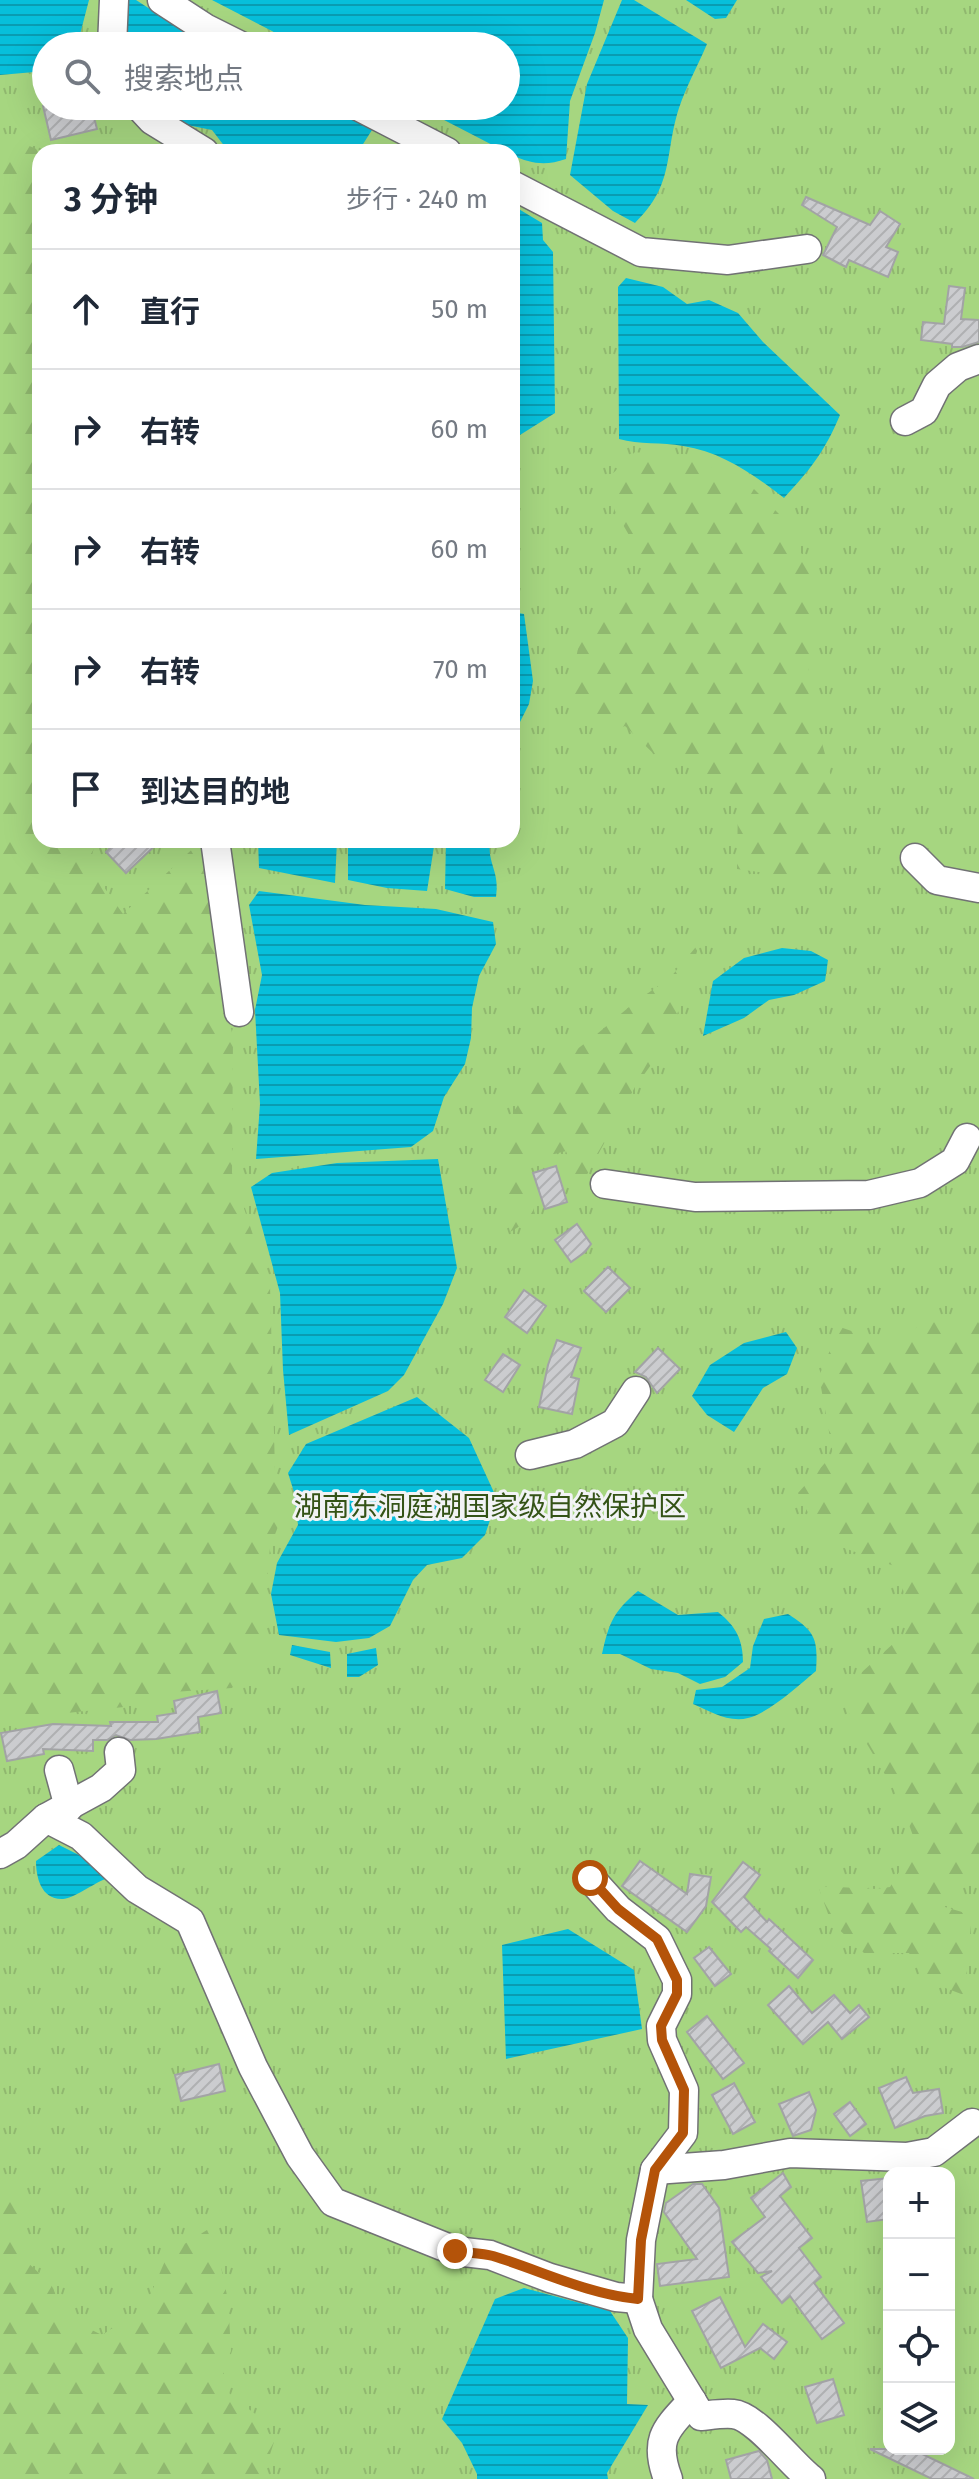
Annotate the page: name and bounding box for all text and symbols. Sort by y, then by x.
search box [32,32,520,120]
icon: search [60,54,104,98]
text: 搜索地点 [124,61,244,97]
text: 3 分钟 [64,179,158,220]
text: 步行 · 240 m [346,184,488,215]
icon: ahead [64,287,108,331]
text: 直行 [140,294,200,330]
text: 50 m [431,294,488,325]
icon: right [64,407,108,451]
text: 右转 [140,414,200,450]
text: 60 m [430,414,488,445]
icon: right [64,527,108,571]
text: 右转 [140,534,200,570]
text: 60 m [430,534,488,565]
icon: right [64,647,108,691]
text: 右转 [140,654,200,690]
text: 70 m [433,654,488,685]
icon: arrive [64,767,108,811]
text: 到达目的地 [140,774,290,810]
park label: 湖南东洞庭湖国家级自然保护区 [294,1490,686,1523]
route start [572,1860,608,1896]
map controls [883,2167,955,2455]
button: + [883,2167,955,2239]
route end [437,2233,473,2269]
button: − [883,2239,955,2311]
button: locate [883,2311,955,2383]
button: layers [883,2383,955,2455]

